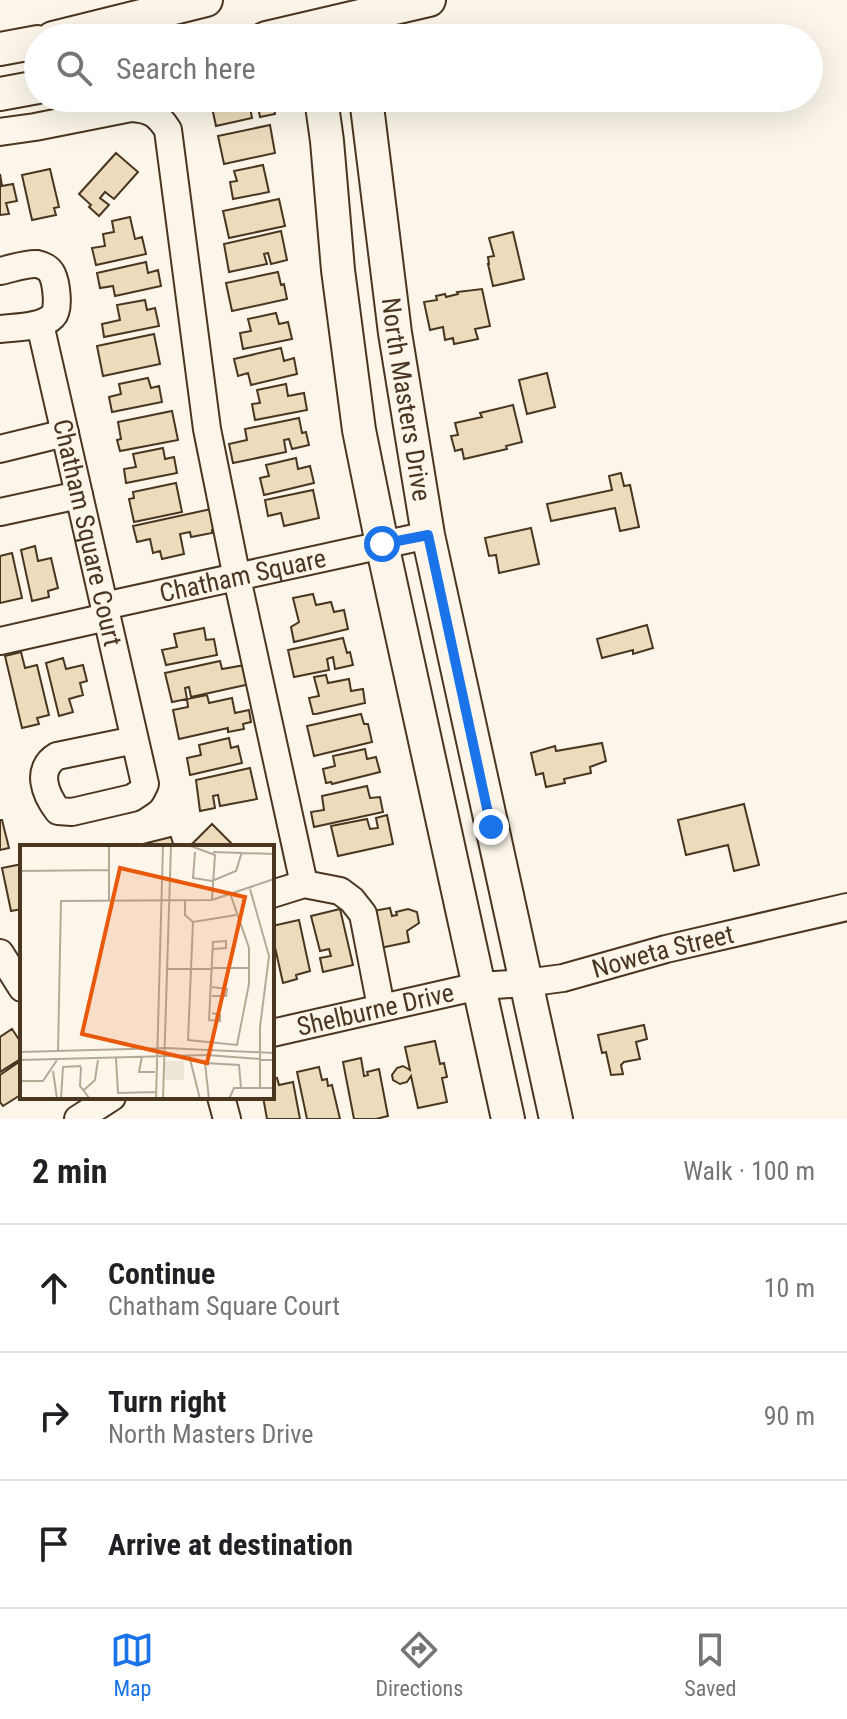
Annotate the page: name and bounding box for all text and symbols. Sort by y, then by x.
search box [24,24,823,112]
icon: search [52,46,96,90]
text: Search here [116,51,256,86]
street label: North Masters Drive [376,296,437,503]
street label: Chatham Square Court [47,416,128,649]
route start [364,526,400,562]
street label: Chatham Square [157,543,329,608]
route end [473,809,509,845]
inset map [20,845,274,1099]
street label: Noweta Street [588,919,737,984]
street label: Shelburne Drive [294,977,457,1042]
text: 2 min [32,1151,108,1191]
text: Walk · 100 m [683,1156,815,1186]
text: Continue [108,1256,215,1291]
icon: ahead [32,1266,76,1310]
text: 10 m [764,1273,815,1303]
text: Chatham Square Court [108,1291,340,1321]
text: Turn right [108,1384,226,1419]
icon: right [32,1394,76,1438]
text: 90 m [764,1401,815,1431]
text: North Masters Drive [108,1419,313,1449]
icon: arrive [32,1522,76,1566]
text: Arrive at destination [108,1527,353,1562]
tab: Map [110,1628,154,1701]
tab: Directions [375,1628,463,1701]
tab: Saved [684,1628,737,1701]

